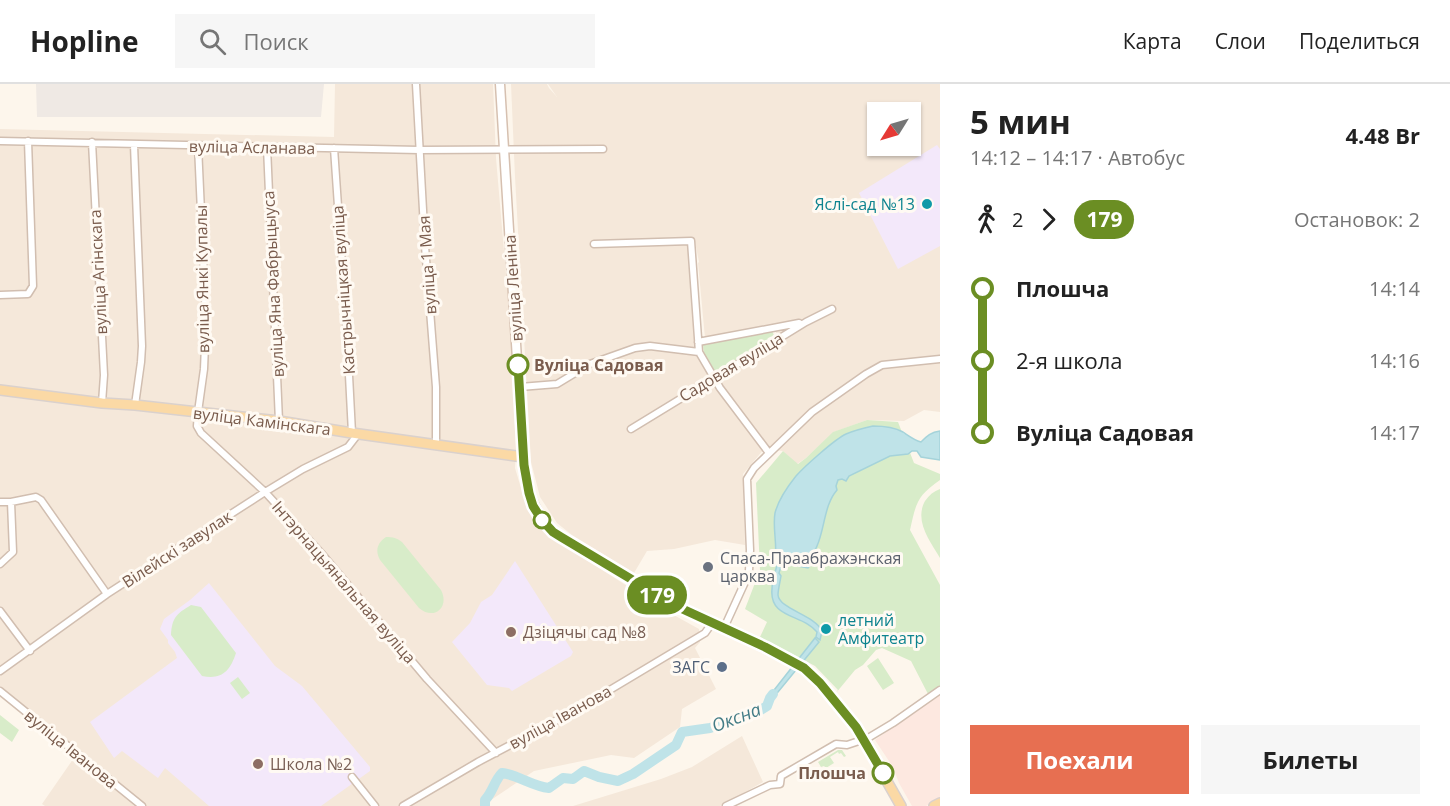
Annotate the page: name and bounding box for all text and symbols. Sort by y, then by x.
search box [175,14,595,68]
text: Hopline [30,22,139,60]
icon: search [196,25,229,58]
text: Поиск [244,26,309,56]
text: Карта [1123,27,1182,55]
text: Слои [1215,27,1266,55]
text: Поделиться [1299,27,1420,55]
text: 5 мин [970,99,1071,144]
north arrow [867,102,921,156]
map controls [867,102,921,156]
text: 4.48 Br [1346,120,1420,150]
street label: вуліца Асланава [189,135,315,159]
text: 14:12 – 14:17 · Автобус [970,144,1185,171]
street label: вуліца Яна Фабрыцыуса [257,190,289,378]
place label: Яслі-сад №13 [814,193,915,215]
marker: Яслі-сад №13 [920,197,934,211]
icon: walk [970,203,1003,236]
icon: forward [1032,203,1065,236]
street label: вуліца Янкі Купалы [190,205,214,353]
street label: Кастрычніцкая вуліца [326,205,360,375]
text: 179 [1086,205,1122,233]
text: 2 [1012,206,1023,233]
text: Остановок: 2 [1294,206,1420,233]
street label: вуліца Агінскага [84,209,112,335]
street label: вуліца 1 Мая [413,215,441,315]
street label: вуліца Леніна [498,234,528,342]
text: Плошча [1016,273,1109,303]
text: 14:14 [1369,275,1420,302]
street label: Садовая вуліца [675,327,787,407]
text: 2-я школа [1016,345,1123,375]
text: 14:16 [1369,347,1420,374]
marker: Вуліца Садовая [507,354,529,376]
place label: Вуліца Садовая [534,354,663,376]
street label: вуліца Камінскага [192,402,332,440]
text: Вуліца Садовая [1016,417,1194,447]
text: 14:17 [1369,419,1420,446]
street label: Інтэрнацыянальная вуліца [267,496,421,668]
street label: Вілейскі завулак [118,505,237,593]
unlabelled marker [533,511,551,529]
place label: Спаса-Праабражэнская царква [720,547,901,587]
marker: Спаса-Праабражэнская царква [701,560,715,574]
line badge: 179 [622,576,692,614]
text: 179 [639,581,675,609]
place label: летний Амфитеатр [838,609,924,649]
place label: Дзіцячы сад №8 [523,621,646,643]
marker: летний Амфитеатр [819,622,833,636]
marker: Дзіцячы сад №8 [504,625,518,639]
place label: ЗАГС [672,656,710,678]
marker: ЗАГС [715,660,729,674]
street label: вуліца Іванова [505,680,615,754]
water label: Оксна [708,697,764,737]
street label: вуліца Іванова [20,705,122,793]
button: Поехали [970,725,1189,794]
button: Билеты [1201,725,1420,794]
place label: Школа №2 [270,753,352,775]
marker: Школа №2 [251,757,265,771]
place label: Плошча [798,762,866,784]
marker: Плошча [872,762,894,784]

